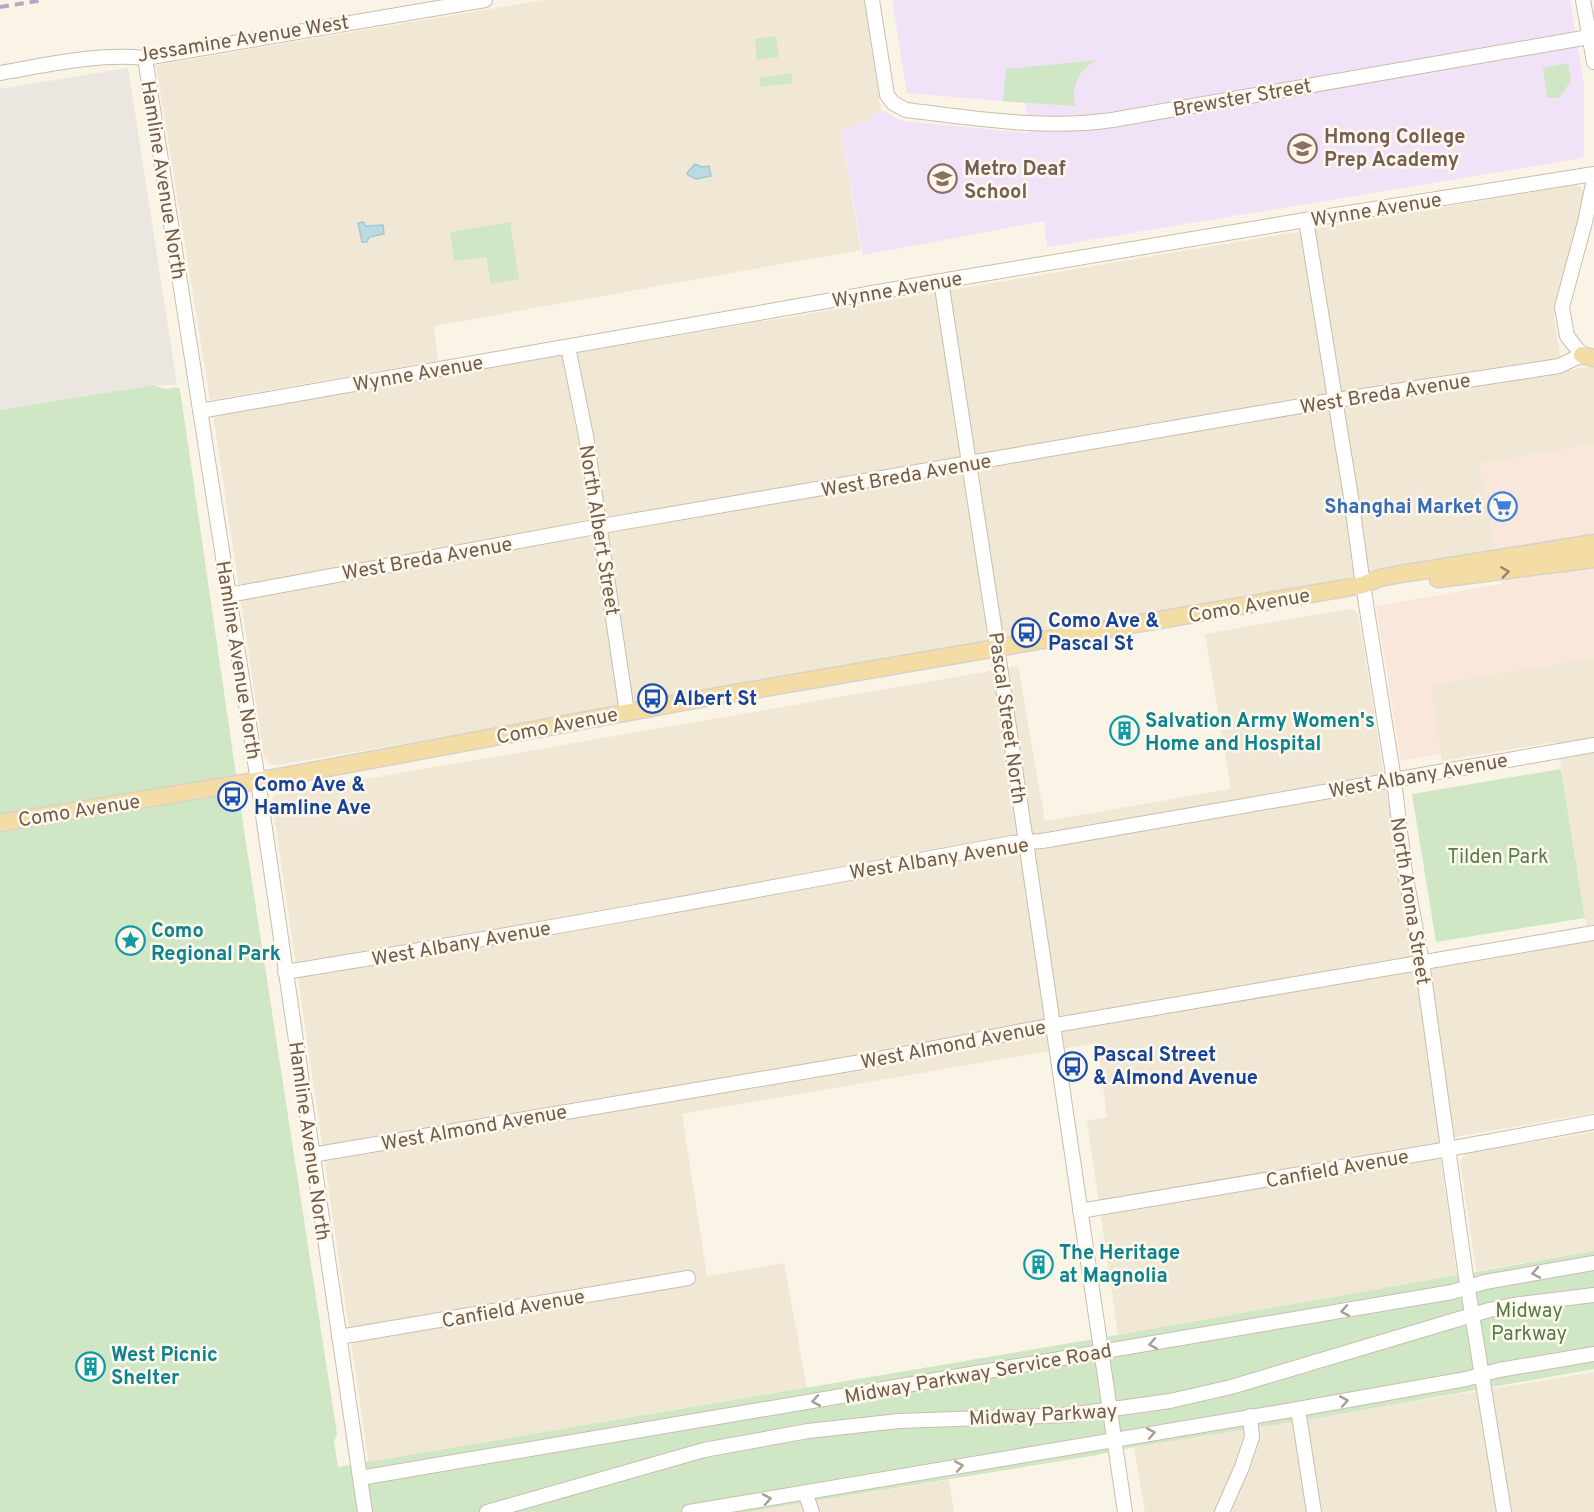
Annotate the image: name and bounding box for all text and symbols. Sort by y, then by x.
street label: Jessamine Avenue West [136,10,351,70]
street label: Brewster Street [1171,74,1314,124]
street label: Hamline Avenue North [133,79,191,282]
place label: Hmong College Prep Academy [1324,125,1465,174]
school or university icon: Hmong College Prep Academy [1287,132,1319,164]
place label: Metro Deaf School [964,157,1066,206]
school or university icon: Metro Deaf School [927,163,959,195]
street label: Wynne Avenue [1309,188,1444,234]
street label: Wynne Avenue [830,267,965,315]
street label: Wynne Avenue [351,351,486,399]
street label: West Breda Avenue [1298,369,1473,421]
street label: North Albert Street [572,443,624,617]
street label: West Breda Avenue [819,449,994,505]
supermarket icon: Shanghai Market [1487,490,1519,522]
place label: Shanghai Market [1324,495,1482,521]
street label: West Breda Avenue [340,532,515,588]
street label: Hamline Avenue North [208,559,266,762]
one-way arrow [1500,566,1509,578]
street label: Como Avenue [1186,583,1312,630]
place label: Como Ave & Pascal St [1048,609,1159,658]
bus stop icon: Como Ave & Pascal St [1011,616,1043,648]
street label: Pascal Street North [981,630,1031,806]
bus stop icon: Albert St [636,682,668,714]
place label: Albert St [673,687,757,713]
street label: Como Avenue [494,702,620,751]
place label: Salvation Army Women's Home and Hospital [1145,709,1375,758]
building icon: Salvation Army Women's Home and Hospital [1108,715,1140,747]
street label: West Albany Avenue [1327,748,1510,806]
place label: Como Ave & Hamline Ave [254,773,371,822]
bus stop icon: Como Ave & Hamline Ave [217,780,249,812]
street label: Como Avenue [16,789,142,834]
street label: North Arona Street [1383,816,1435,987]
street label: West Albany Avenue [848,833,1031,887]
park label: Tilden Park [1447,845,1549,871]
street label: West Albany Avenue [370,916,553,974]
place label: Como Regional Park [151,919,281,968]
place icon: Como Regional Park [114,925,146,957]
street label: West Almond Avenue [858,1015,1048,1077]
street label: Hamline Avenue North [281,1040,335,1243]
place label: Pascal Street & Almond Avenue [1093,1043,1258,1092]
bus stop icon: Pascal Street & Almond Avenue [1056,1050,1088,1082]
street label: West Almond Avenue [379,1100,569,1158]
street label: Canfield Avenue [1264,1145,1411,1195]
place label: The Heritage at Magnolia [1059,1241,1180,1290]
building icon: The Heritage at Magnolia [1022,1248,1054,1280]
one-way arrow [1532,1266,1542,1279]
street label: Canfield Avenue [440,1285,587,1335]
park label: Midway Parkway [1491,1299,1567,1348]
one-way arrow [1341,1304,1350,1316]
one-way arrow [1148,1337,1158,1349]
street label: Midway Parkway Service Road [843,1339,1114,1411]
place label: West Picnic Shelter [111,1343,218,1392]
building icon: West Picnic Shelter [74,1350,106,1382]
one-way arrow [811,1394,821,1407]
one-way arrow [1339,1395,1348,1407]
street label: Midway Parkway [968,1399,1118,1433]
one-way arrow [1146,1427,1156,1440]
one-way arrow [954,1460,964,1473]
one-way arrow [762,1493,772,1505]

